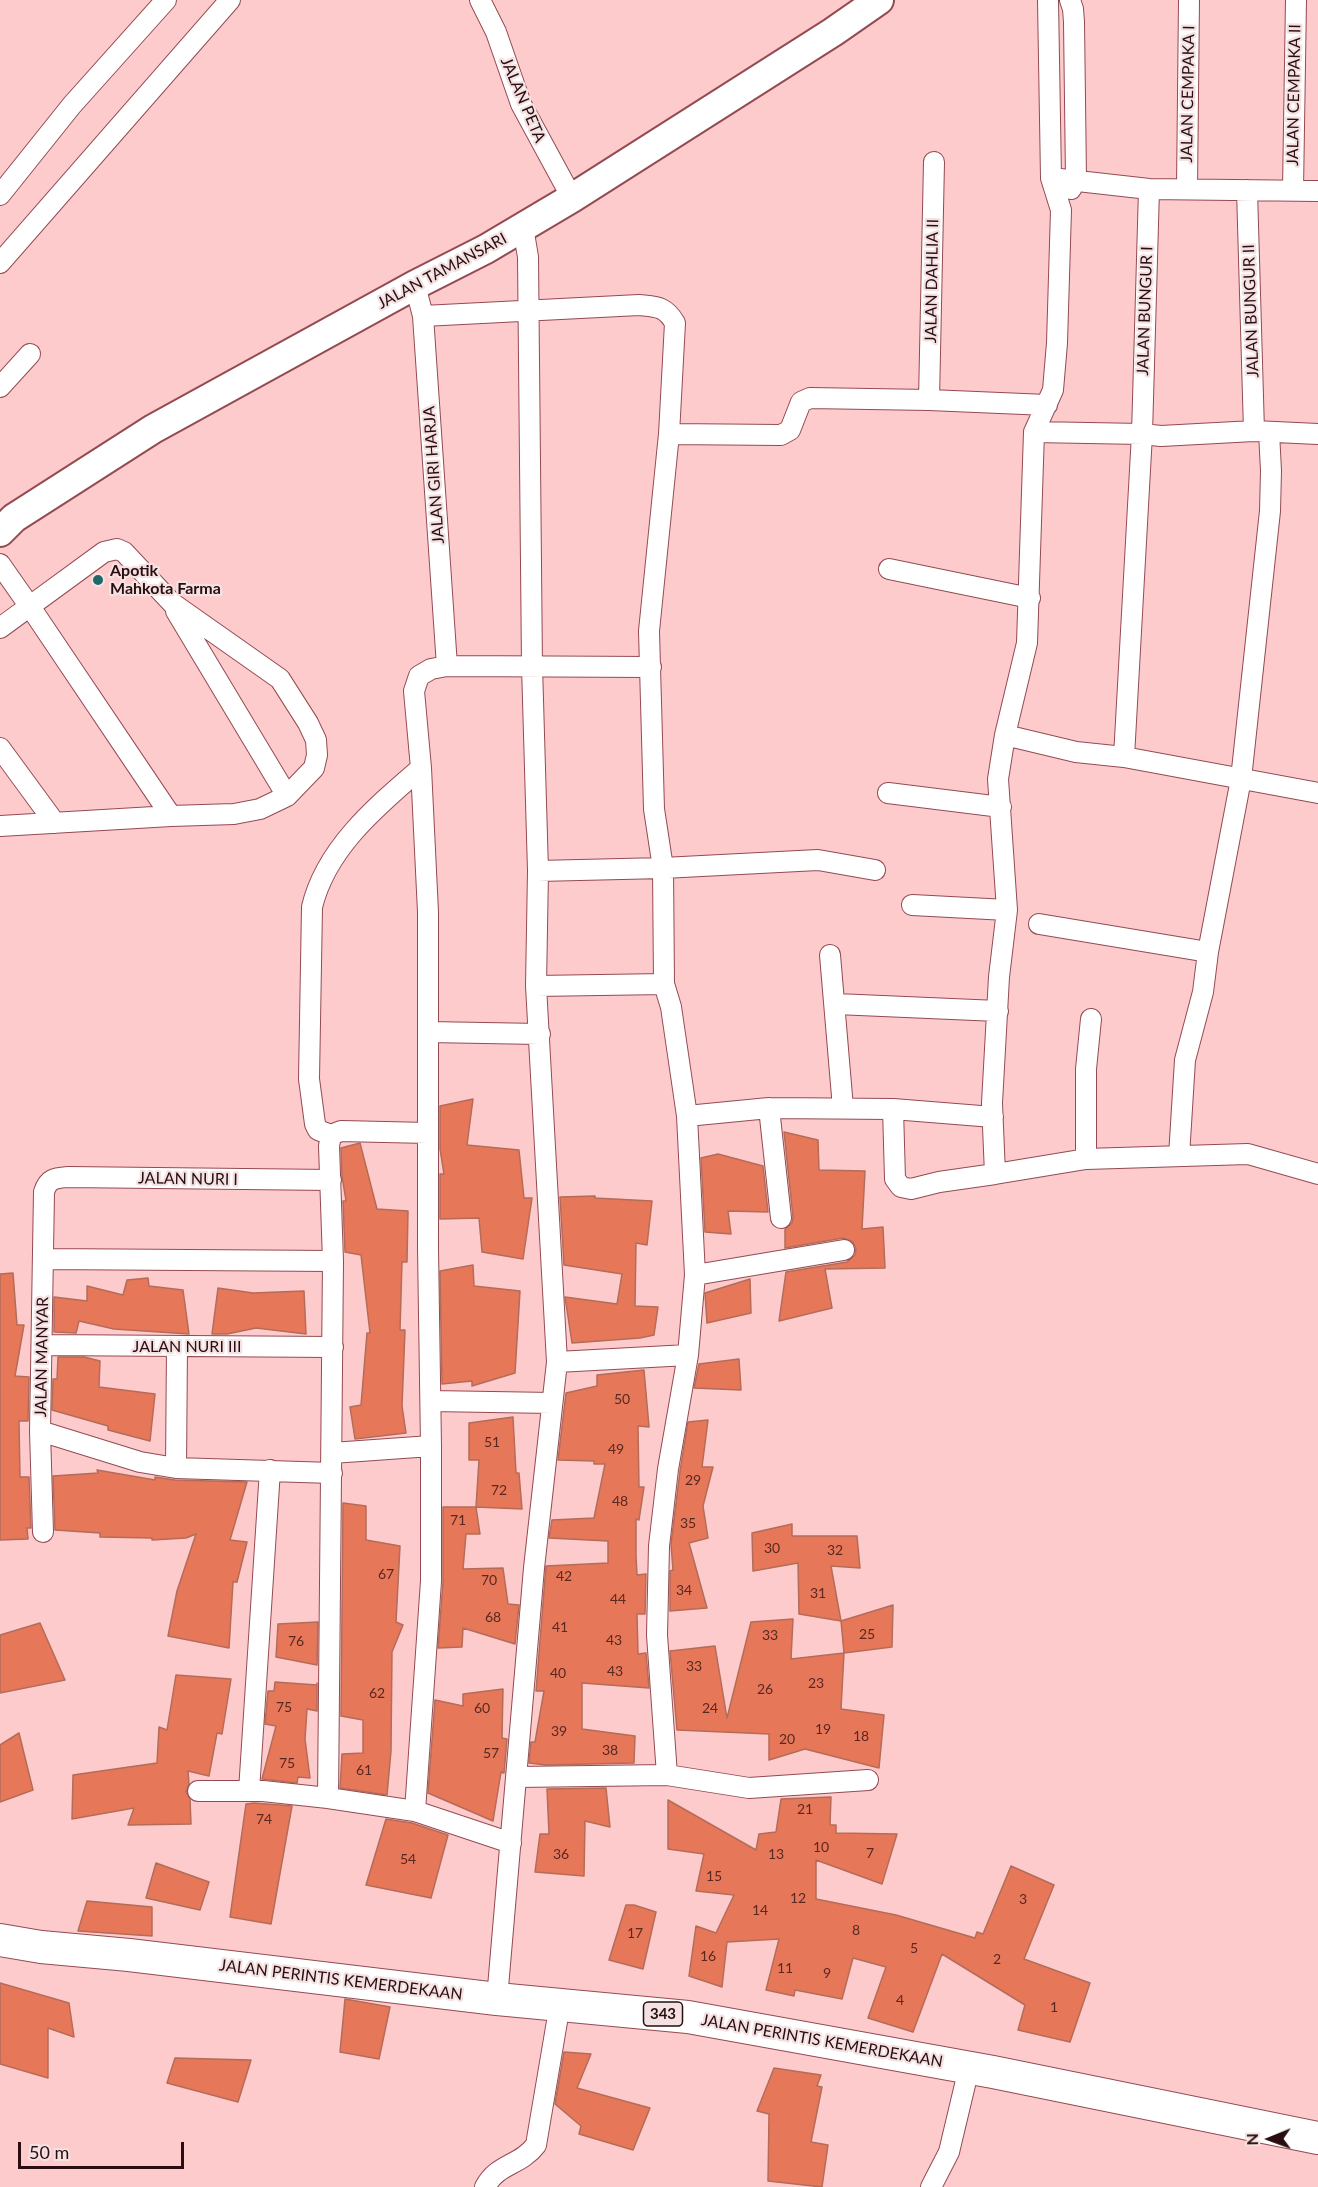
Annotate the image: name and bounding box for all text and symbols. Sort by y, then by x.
street label: JALAN CEMPAKA II [1283,24,1305,166]
street label: JALAN CEMPAKA I [1177,25,1199,163]
street label: JALAN PETA [496,54,550,146]
street label: JALAN DAHLIA II [921,219,943,343]
street label: JALAN TAMANSARI [374,229,510,313]
street label: JALAN BUNGUR II [1239,244,1263,378]
street label: JALAN BUNGUR I [1133,246,1157,376]
street label: JALAN GIRI HARJA [420,405,448,545]
place label: Apotik Mahkota Farma [110,561,221,599]
marker: Apotik Mahkota Farma [91,573,105,587]
street label: JALAN NURI I [138,1169,238,1189]
street label: JALAN MANYAR [31,1297,53,1417]
street label: JALAN NURI III [133,1337,241,1357]
house number: 50 [614,1391,630,1407]
house number: 51 [484,1434,500,1450]
house number: 49 [608,1441,624,1457]
house number: 29 [685,1472,701,1488]
house number: 72 [491,1482,507,1498]
house number: 48 [612,1493,628,1509]
house number: 71 [450,1512,466,1528]
house number: 35 [680,1515,696,1531]
house number: 30 [764,1540,780,1556]
house number: 32 [827,1542,843,1558]
house number: 67 [378,1566,394,1582]
house number: 42 [556,1568,572,1584]
house number: 70 [481,1572,497,1588]
house number: 34 [676,1582,692,1598]
house number: 31 [810,1585,826,1601]
house number: 44 [610,1591,626,1607]
house number: 68 [485,1609,501,1625]
house number: 41 [552,1619,568,1635]
house number: 25 [859,1626,875,1642]
house number: 33 [762,1627,778,1643]
house number: 43 [606,1632,622,1648]
house number: 76 [288,1633,304,1649]
house number: 33 [686,1658,702,1674]
house number: 43 [607,1663,623,1679]
house number: 40 [550,1665,566,1681]
house number: 23 [808,1675,824,1691]
house number: 26 [757,1681,773,1697]
house number: 62 [369,1685,385,1701]
house number: 75 [276,1699,292,1715]
house number: 60 [474,1700,490,1716]
house number: 24 [702,1700,718,1716]
house number: 19 [815,1721,831,1737]
house number: 39 [551,1723,567,1739]
house number: 18 [853,1728,869,1744]
house number: 20 [779,1731,795,1747]
house number: 38 [602,1742,618,1758]
house number: 57 [483,1745,499,1761]
house number: 75 [279,1755,295,1771]
house number: 61 [356,1762,372,1778]
house number: 21 [797,1801,813,1817]
house number: 74 [256,1811,272,1827]
house number: 10 [813,1839,829,1855]
house number: 7 [866,1845,874,1861]
house number: 36 [553,1846,569,1862]
house number: 13 [768,1846,784,1862]
house number: 54 [400,1851,416,1867]
house number: 15 [706,1868,722,1884]
house number: 12 [790,1890,806,1906]
house number: 3 [1019,1891,1027,1907]
house number: 14 [752,1902,768,1918]
house number: 8 [852,1922,860,1938]
house number: 17 [627,1925,643,1941]
house number: 5 [910,1940,918,1956]
house number: 16 [700,1948,716,1964]
house number: 2 [993,1951,1001,1967]
street label: JALAN PERINTIS KEMERDEKAAN [218,1956,464,2004]
house number: 11 [777,1960,793,1976]
house number: 9 [823,1965,831,1981]
house number: 4 [896,1992,904,2008]
house number: 1 [1050,1999,1058,2015]
road number: 343 [644,2002,682,2026]
street label: JALAN PERINTIS KEMERDEKAAN [700,2010,944,2072]
north arrow [1240,2109,1300,2169]
scale bar [21,2130,188,2168]
text: N [1242,2133,1261,2146]
text: 50 m [29,2141,69,2163]

